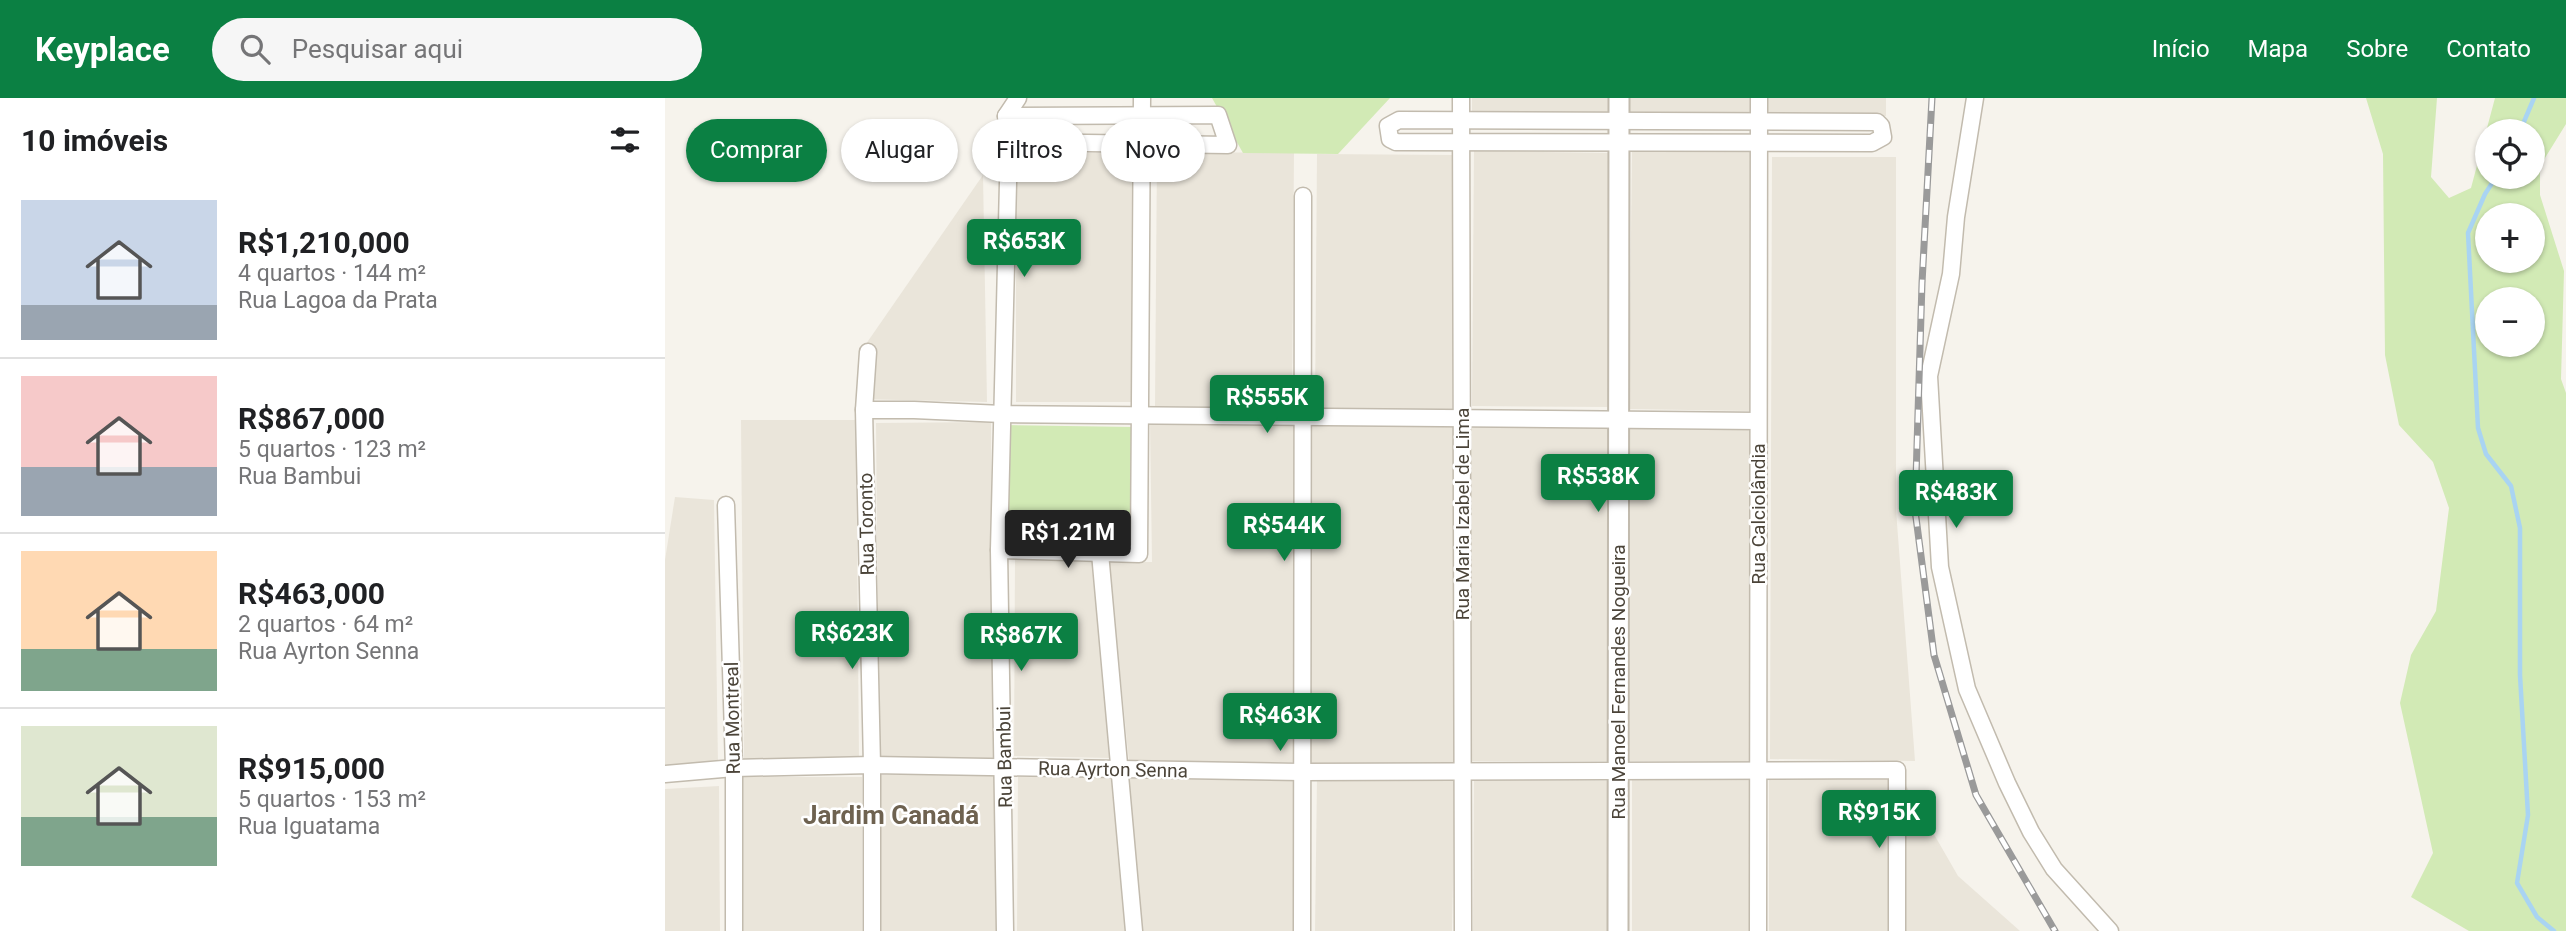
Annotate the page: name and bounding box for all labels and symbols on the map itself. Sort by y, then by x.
pin: R$653K [967,220,1081,279]
pin: R$555K [1210,376,1324,435]
street label: Rua Maria Izabel de Lima [1451,408,1474,620]
street label: Rua Calciolândia [1747,443,1770,585]
pin: R$538K [1541,454,1655,514]
pin: R$483K [1899,470,2013,530]
street label: Rua Toronto [854,473,879,575]
pin: R$544K [1227,504,1341,563]
pin: R$1.21M [1003,510,1133,570]
street label: Rua Manoel Fernandes Nogueira [1607,545,1630,819]
pin: R$623K [795,612,909,671]
pin: R$867K [964,614,1078,673]
street label: Rua Montreal [720,661,745,775]
pin: R$463K [1223,694,1337,753]
street label: Rua Bambui [992,706,1017,808]
street label: Rua Ayrton Senna [1038,757,1188,782]
pin: R$915K [1822,790,1936,850]
district label: Jardim Canadá [803,800,979,830]

